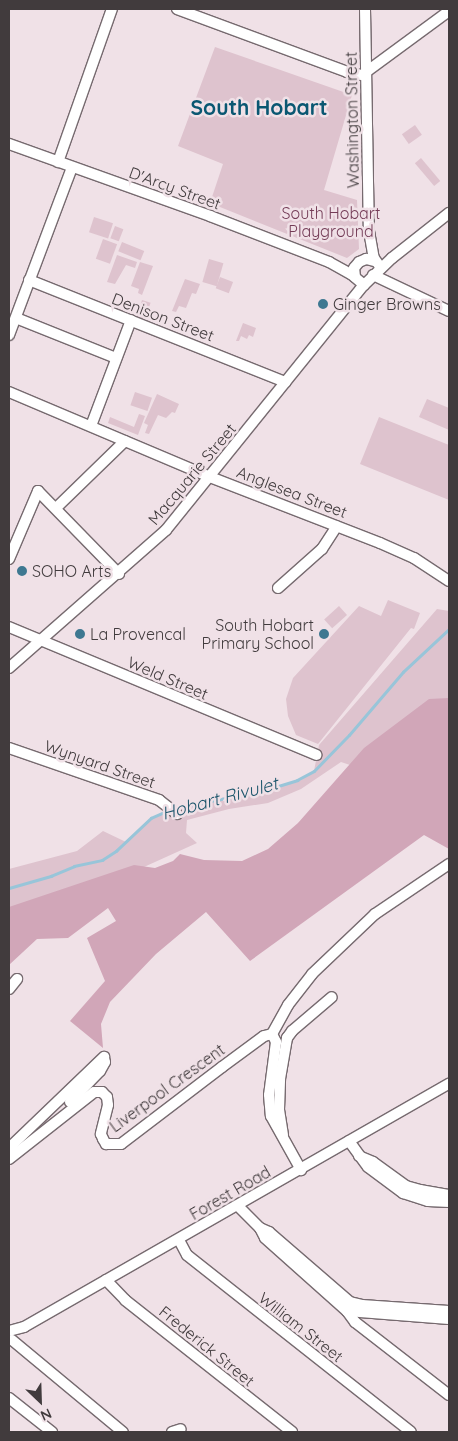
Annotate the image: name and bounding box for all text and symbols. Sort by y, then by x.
street label: Washington Street [341,52,363,188]
district label: South Hobart [190,94,328,120]
street label: D'Arcy Street [127,163,223,213]
park label: South Hobart Playground [282,203,380,241]
street label: Denison Street [109,289,217,345]
place label: Ginger Browns [333,294,441,314]
marker: Ginger Browns [317,298,329,310]
street label: Macquarie Street [144,419,240,529]
street label: Anglesea Street [234,462,350,522]
place label: SOHO Arts [32,561,111,581]
marker: SOHO Arts [16,565,28,577]
place label: South Hobart Primary School [202,615,314,653]
place label: La Provencal [90,624,186,644]
marker: La Provencal [74,628,86,640]
marker: South Hobart Primary School [318,628,330,640]
street label: Weld Street [125,652,211,704]
street label: Wynyard Street [42,736,158,792]
water label: Hobart Rivulet [159,773,281,825]
street label: Liverpool Crescent [106,1040,228,1136]
street label: Forest Road [186,1162,274,1224]
street label: William Street [255,1288,347,1366]
street label: Frederick Street [155,1302,259,1390]
north arrow [15,1376,65,1426]
text: N [38,1404,54,1425]

